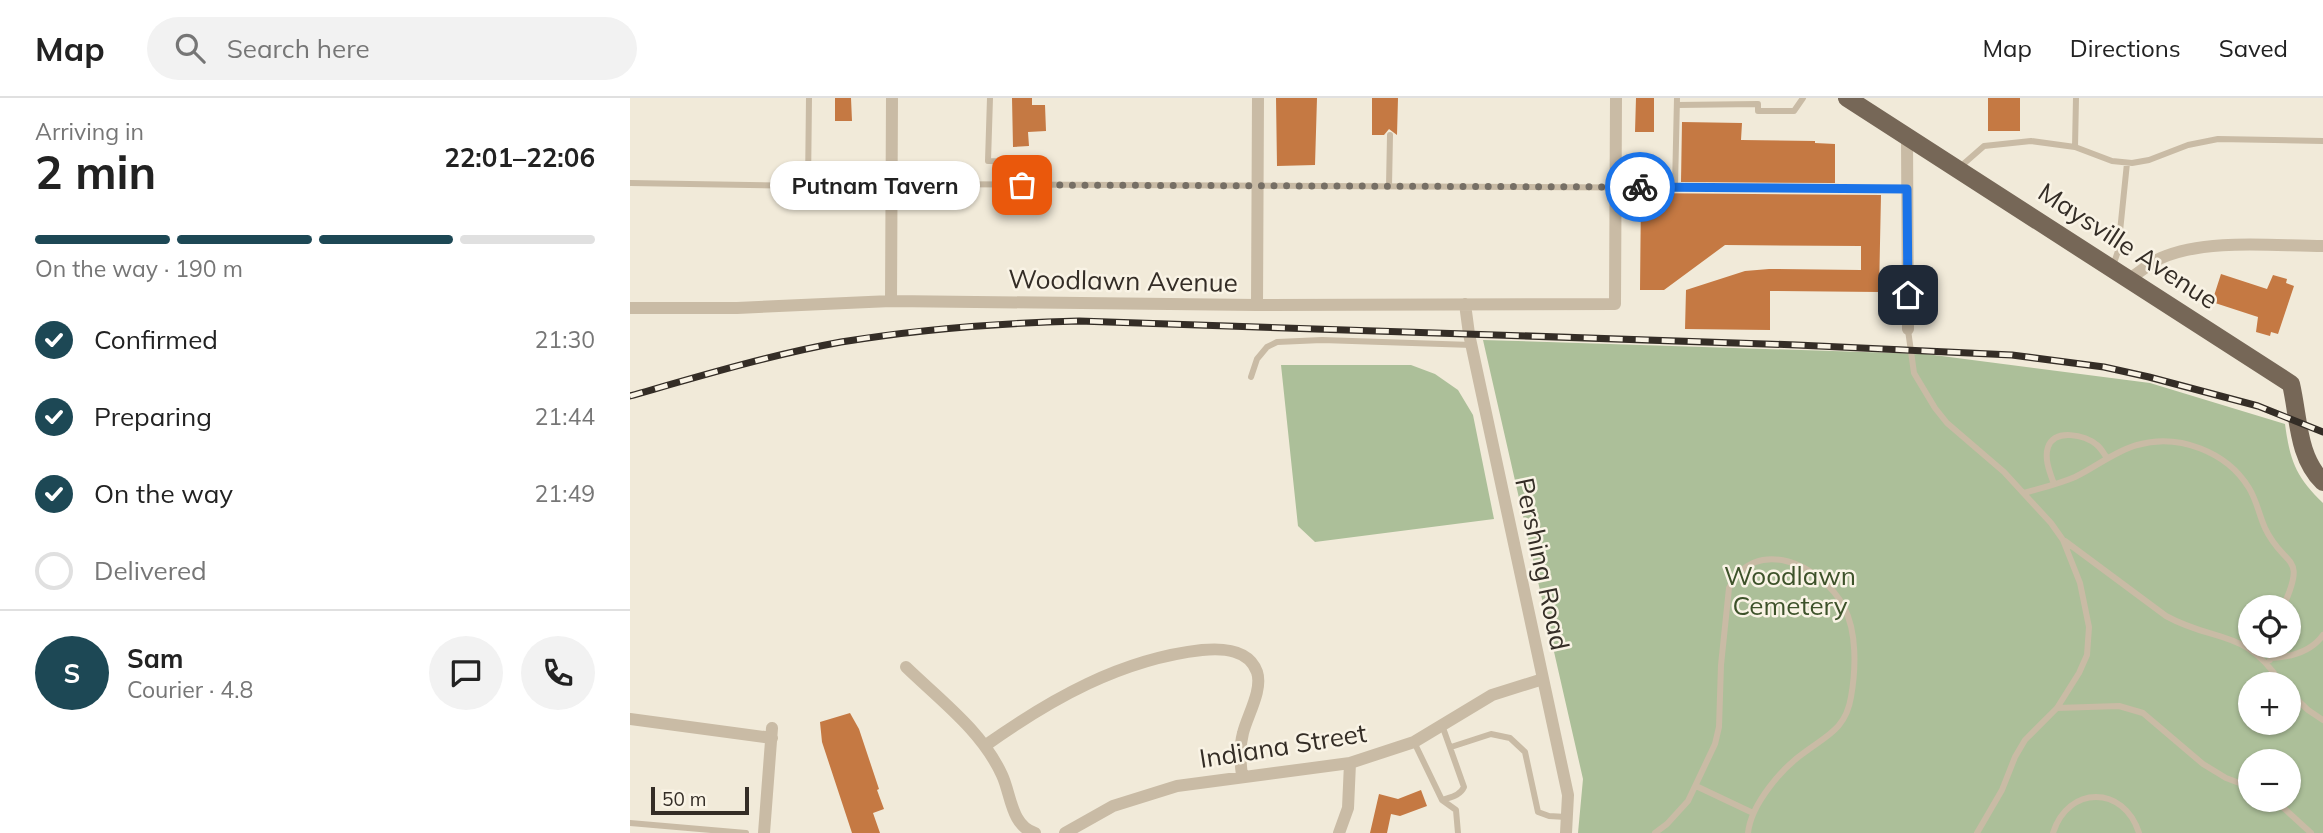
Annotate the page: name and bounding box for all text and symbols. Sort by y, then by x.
search box [147,17,637,80]
text: Map [35,28,105,69]
icon: search [171,29,209,67]
text: Search here [227,32,370,65]
text: Map [1982,33,2032,63]
text: Directions [2070,33,2181,63]
text: Saved [2219,33,2288,63]
text: Arriving in [35,117,144,146]
text: 22:01–22:06 [444,141,595,174]
text: 2 min [35,143,156,201]
courier [1605,152,1675,222]
pin [992,155,1052,215]
callout: Putnam Tavern [770,160,980,210]
icon: bag [1003,166,1041,204]
icon: bike [1621,168,1659,206]
text: Putnam Tavern [791,171,959,200]
street label: Maysville Avenue [2032,175,2224,316]
text: On the way · 190 m [35,254,243,283]
street label: Woodlawn Avenue [1008,262,1238,299]
pin [1878,265,1938,325]
icon: home [1889,276,1927,314]
icon: check [35,321,73,359]
text: Confirmed [94,323,218,356]
text: 21:30 [535,325,595,354]
icon: check [35,398,73,436]
text: Preparing [94,400,212,433]
text: 21:44 [535,402,595,431]
icon: check [35,475,73,513]
street label: Pershing Road [1508,475,1577,653]
text: On the way [94,477,233,510]
text: 21:49 [535,479,595,508]
text: Delivered [94,554,207,587]
park label: Woodlawn Cemetery [1724,559,1856,622]
map controls [2238,595,2301,812]
button: locate [2238,595,2301,658]
button: chat [429,636,503,710]
button: phone [521,636,595,710]
text: Sam [127,642,183,675]
text: S [64,657,80,690]
button: + [2238,672,2301,735]
text: Courier · 4.8 [127,675,253,704]
street label: Indiana Street [1197,716,1369,775]
button: − [2238,749,2301,812]
scale bar [651,784,749,816]
text: 50 m [662,787,706,811]

